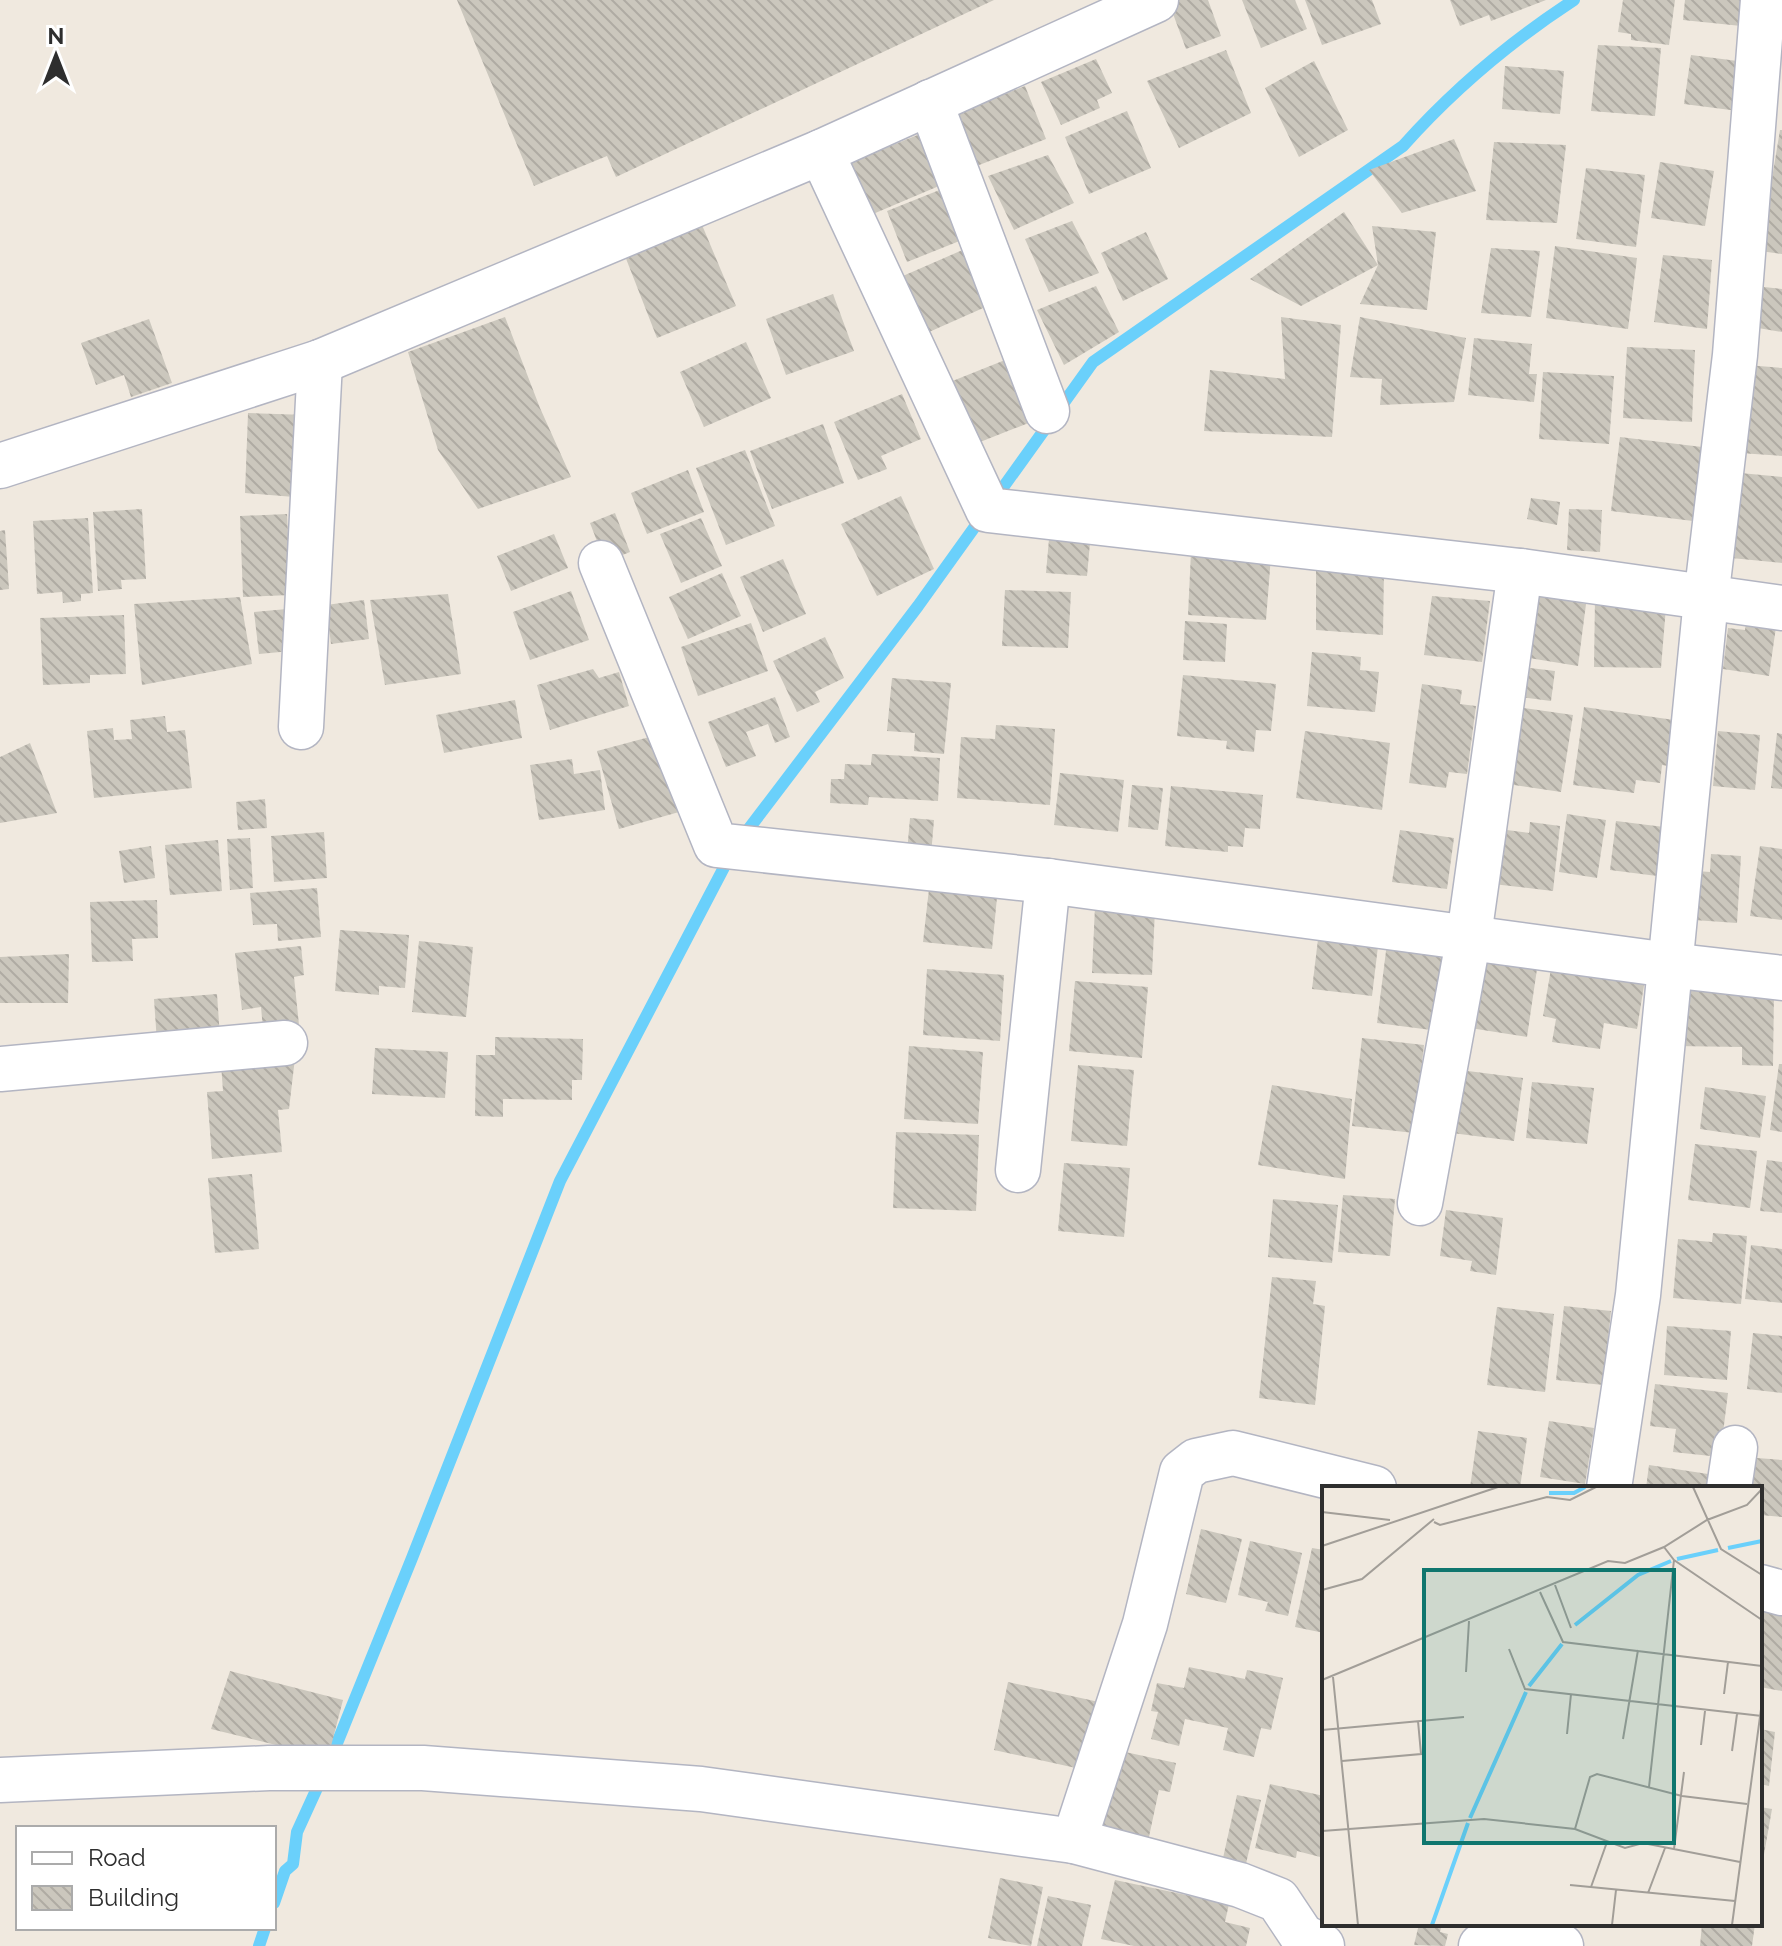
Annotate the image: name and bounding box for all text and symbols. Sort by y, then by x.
north arrow [16,16,96,96]
text: N [48,23,64,49]
inset map [1322,1486,1762,1926]
legend [16,1826,276,1930]
text: Road [88,1843,146,1872]
text: Building [88,1883,179,1912]

